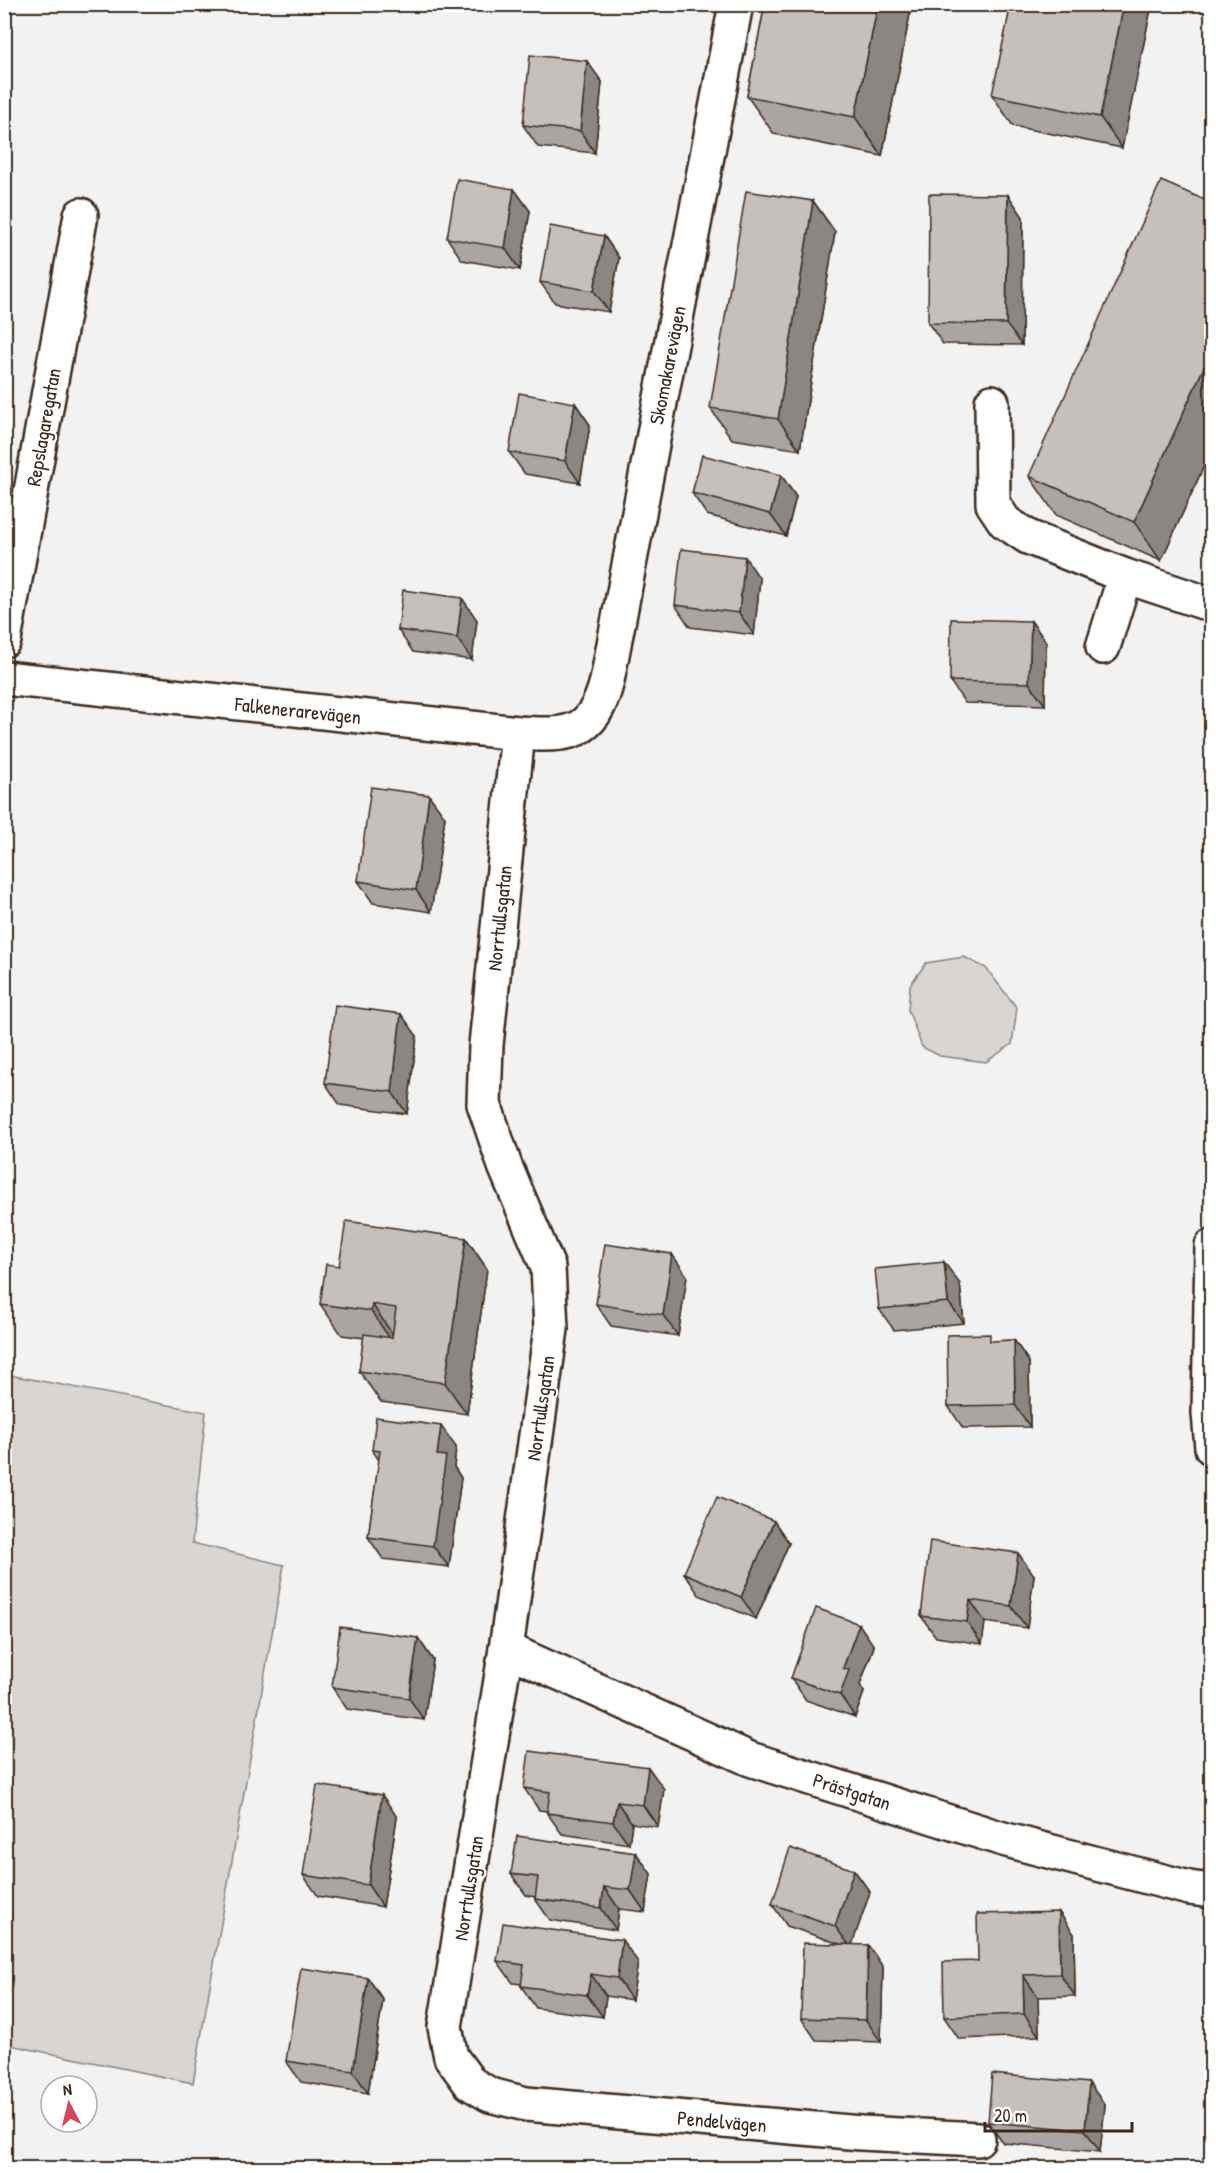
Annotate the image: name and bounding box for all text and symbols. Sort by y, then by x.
street label: Skomakarevägen [642,303,692,427]
street label: Repslagaregatan [19,366,67,488]
street label: Falkenerarevägen [233,690,363,730]
street label: Norrtullsgatan [480,864,518,972]
street label: Norrtullsgatan [519,1354,561,1462]
street label: Prästgatan [810,1766,894,1816]
street label: Norrtullsgatan [446,1834,490,1942]
north arrow [39,2074,99,2134]
text: N [62,2078,73,2101]
scale bar [985,2095,1132,2133]
text: 20 m [994,2103,1027,2128]
street label: Pendelvägen [676,2104,768,2138]

